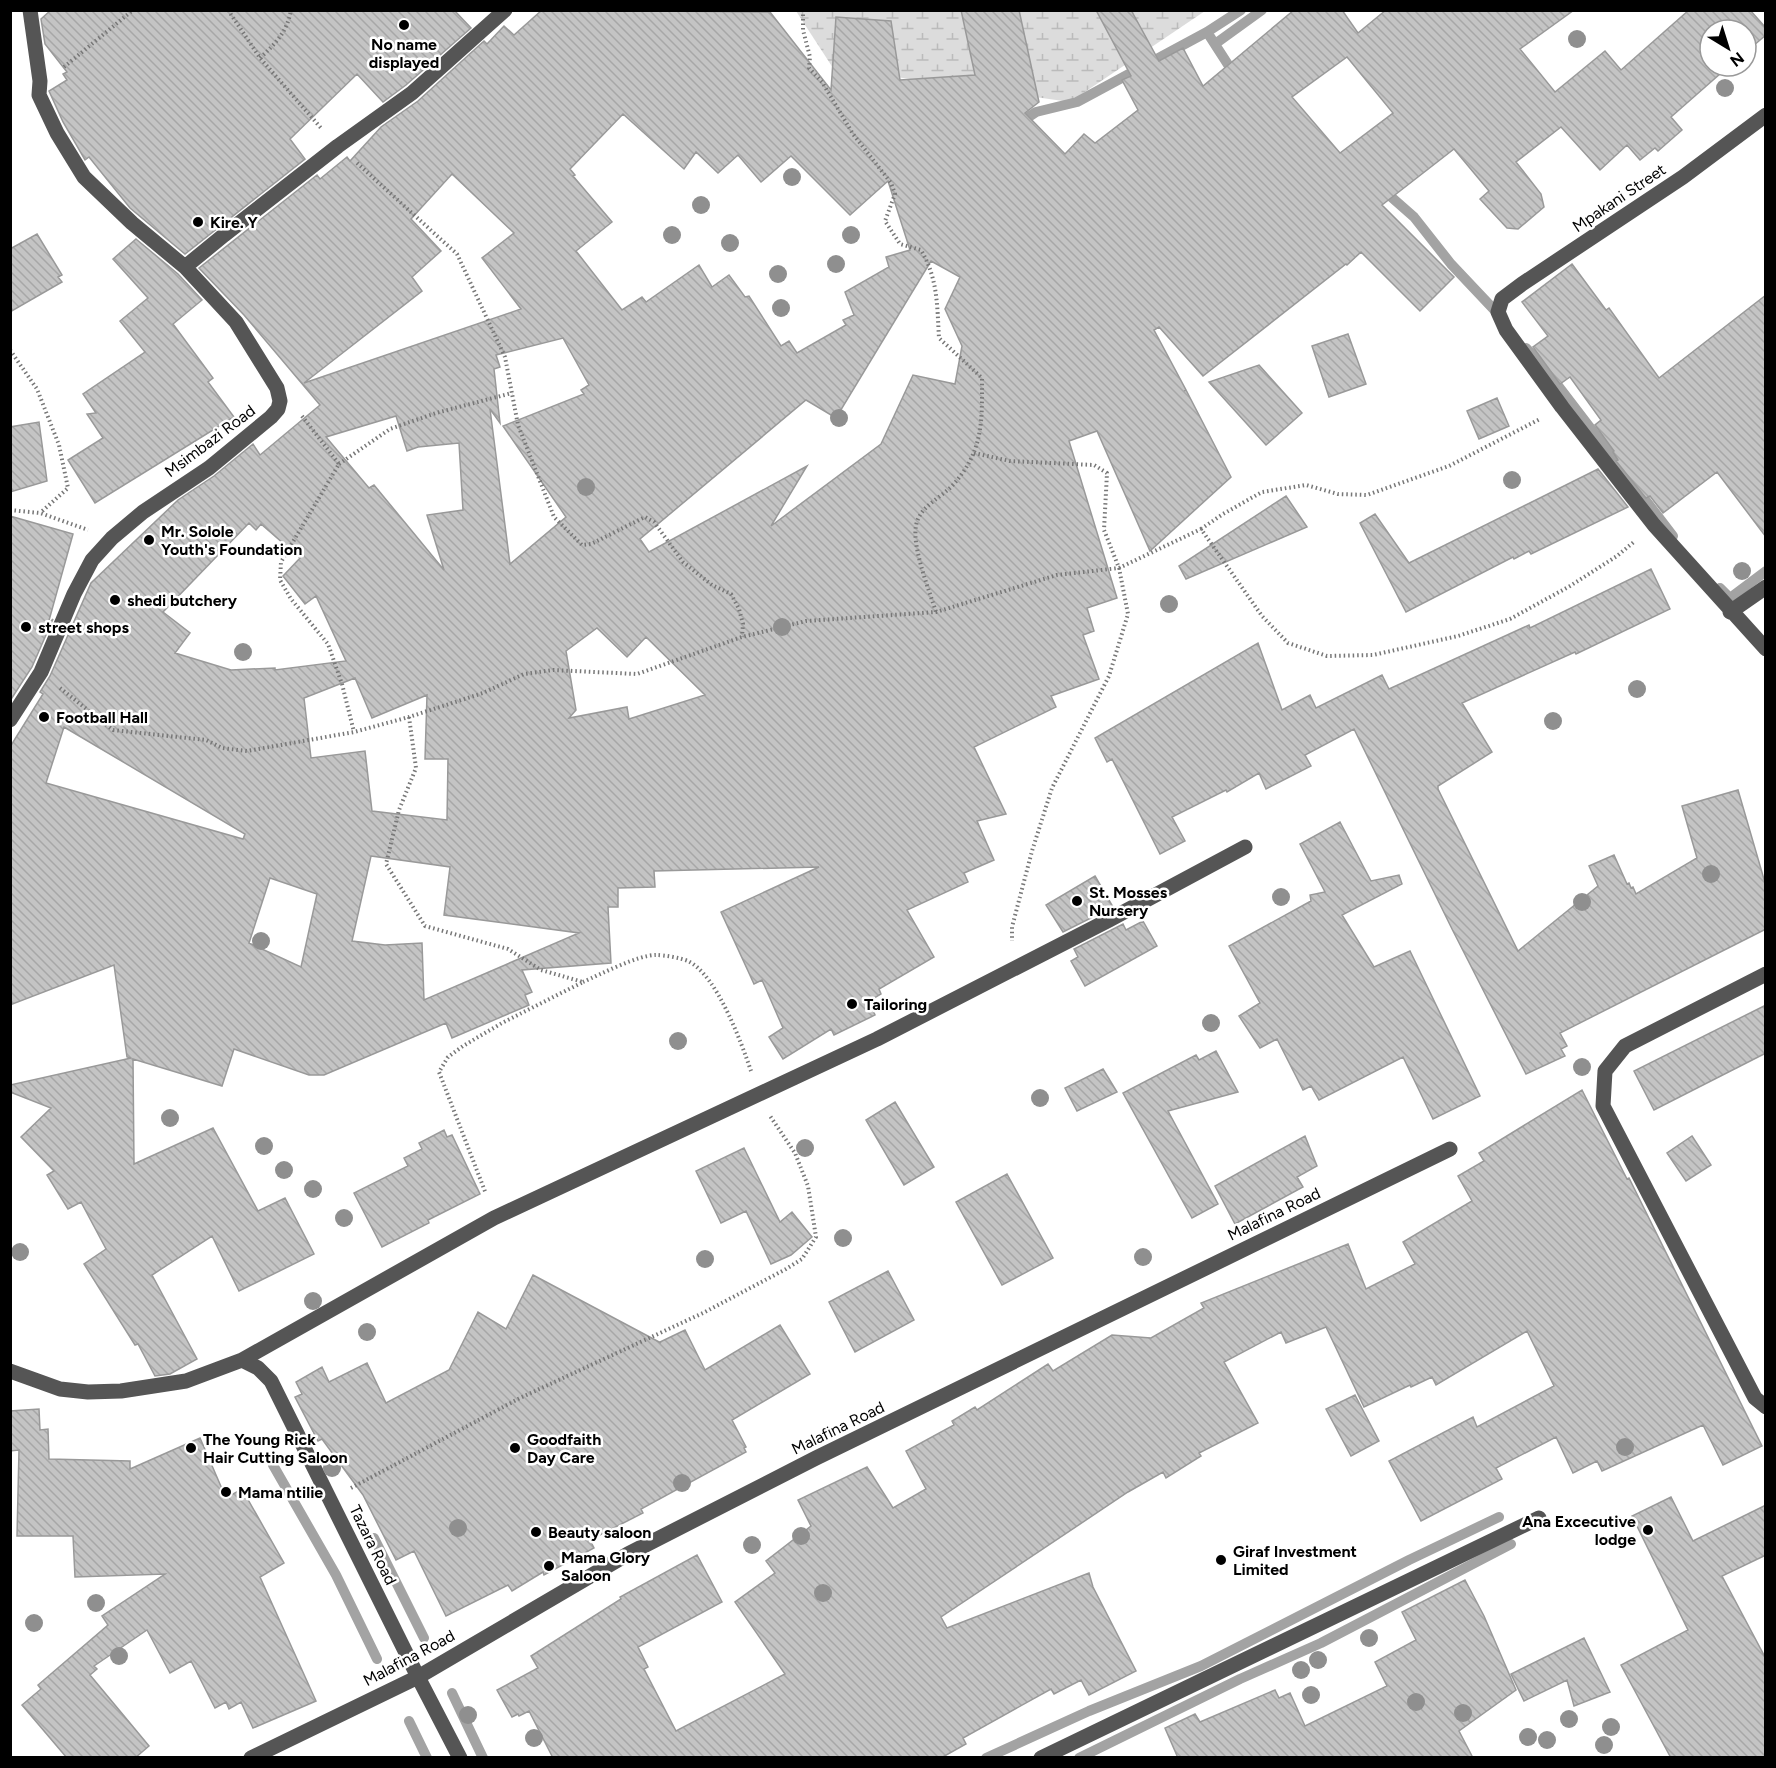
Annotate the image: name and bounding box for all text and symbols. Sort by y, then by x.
marker: No name displayed [397,18,411,32]
north arrow [1698,18,1758,78]
place label: No name displayed [369,35,439,72]
text: N [1726,48,1748,71]
street label: Mpakani Street [1569,160,1669,236]
place label: Kire. Y [210,213,259,232]
marker: Kire. Y [191,215,205,229]
street label: Msimbazi Road [161,401,259,481]
place label: Mr. Solole Youth's Foundation [161,522,302,559]
marker: Mr. Solole Youth's Foundation [142,533,156,547]
place label: shedi butchery [127,591,238,610]
marker: shedi butchery [108,593,122,607]
place label: street shops [38,618,129,637]
marker: street shops [19,620,33,634]
place label: Football Hall [56,708,148,727]
marker: Football Hall [37,710,51,724]
place label: St. Mosses Nursery [1089,883,1168,920]
marker: St. Mosses Nursery [1070,894,1084,908]
place label: Tailoring [864,995,927,1014]
marker: Tailoring [845,997,859,1011]
street label: Malafina Road [1225,1183,1323,1245]
street label: Malafina Road [789,1397,887,1459]
place label: The Young Rick Hair Cutting Saloon [203,1430,348,1467]
place label: Goodfaith Day Care [527,1430,601,1467]
marker: The Young Rick Hair Cutting Saloon [184,1441,198,1455]
marker: Goodfaith Day Care [508,1441,522,1455]
place label: Mama ntilie [238,1483,323,1502]
marker: Mama ntilie [219,1485,233,1499]
street label: Tazara Road [346,1502,400,1588]
place label: Ana Excecutive lodge [1522,1512,1636,1549]
place label: Beauty saloon [548,1523,651,1542]
marker: Ana Excecutive lodge [1641,1523,1655,1537]
marker: Beauty saloon [529,1525,543,1539]
place label: Giraf Investment Limited [1233,1542,1357,1579]
place label: Mama Glory Saloon [561,1548,651,1585]
marker: Giraf Investment Limited [1214,1553,1228,1567]
marker: Mama Glory Saloon [542,1559,556,1573]
street label: Malafina Road [360,1626,458,1690]

